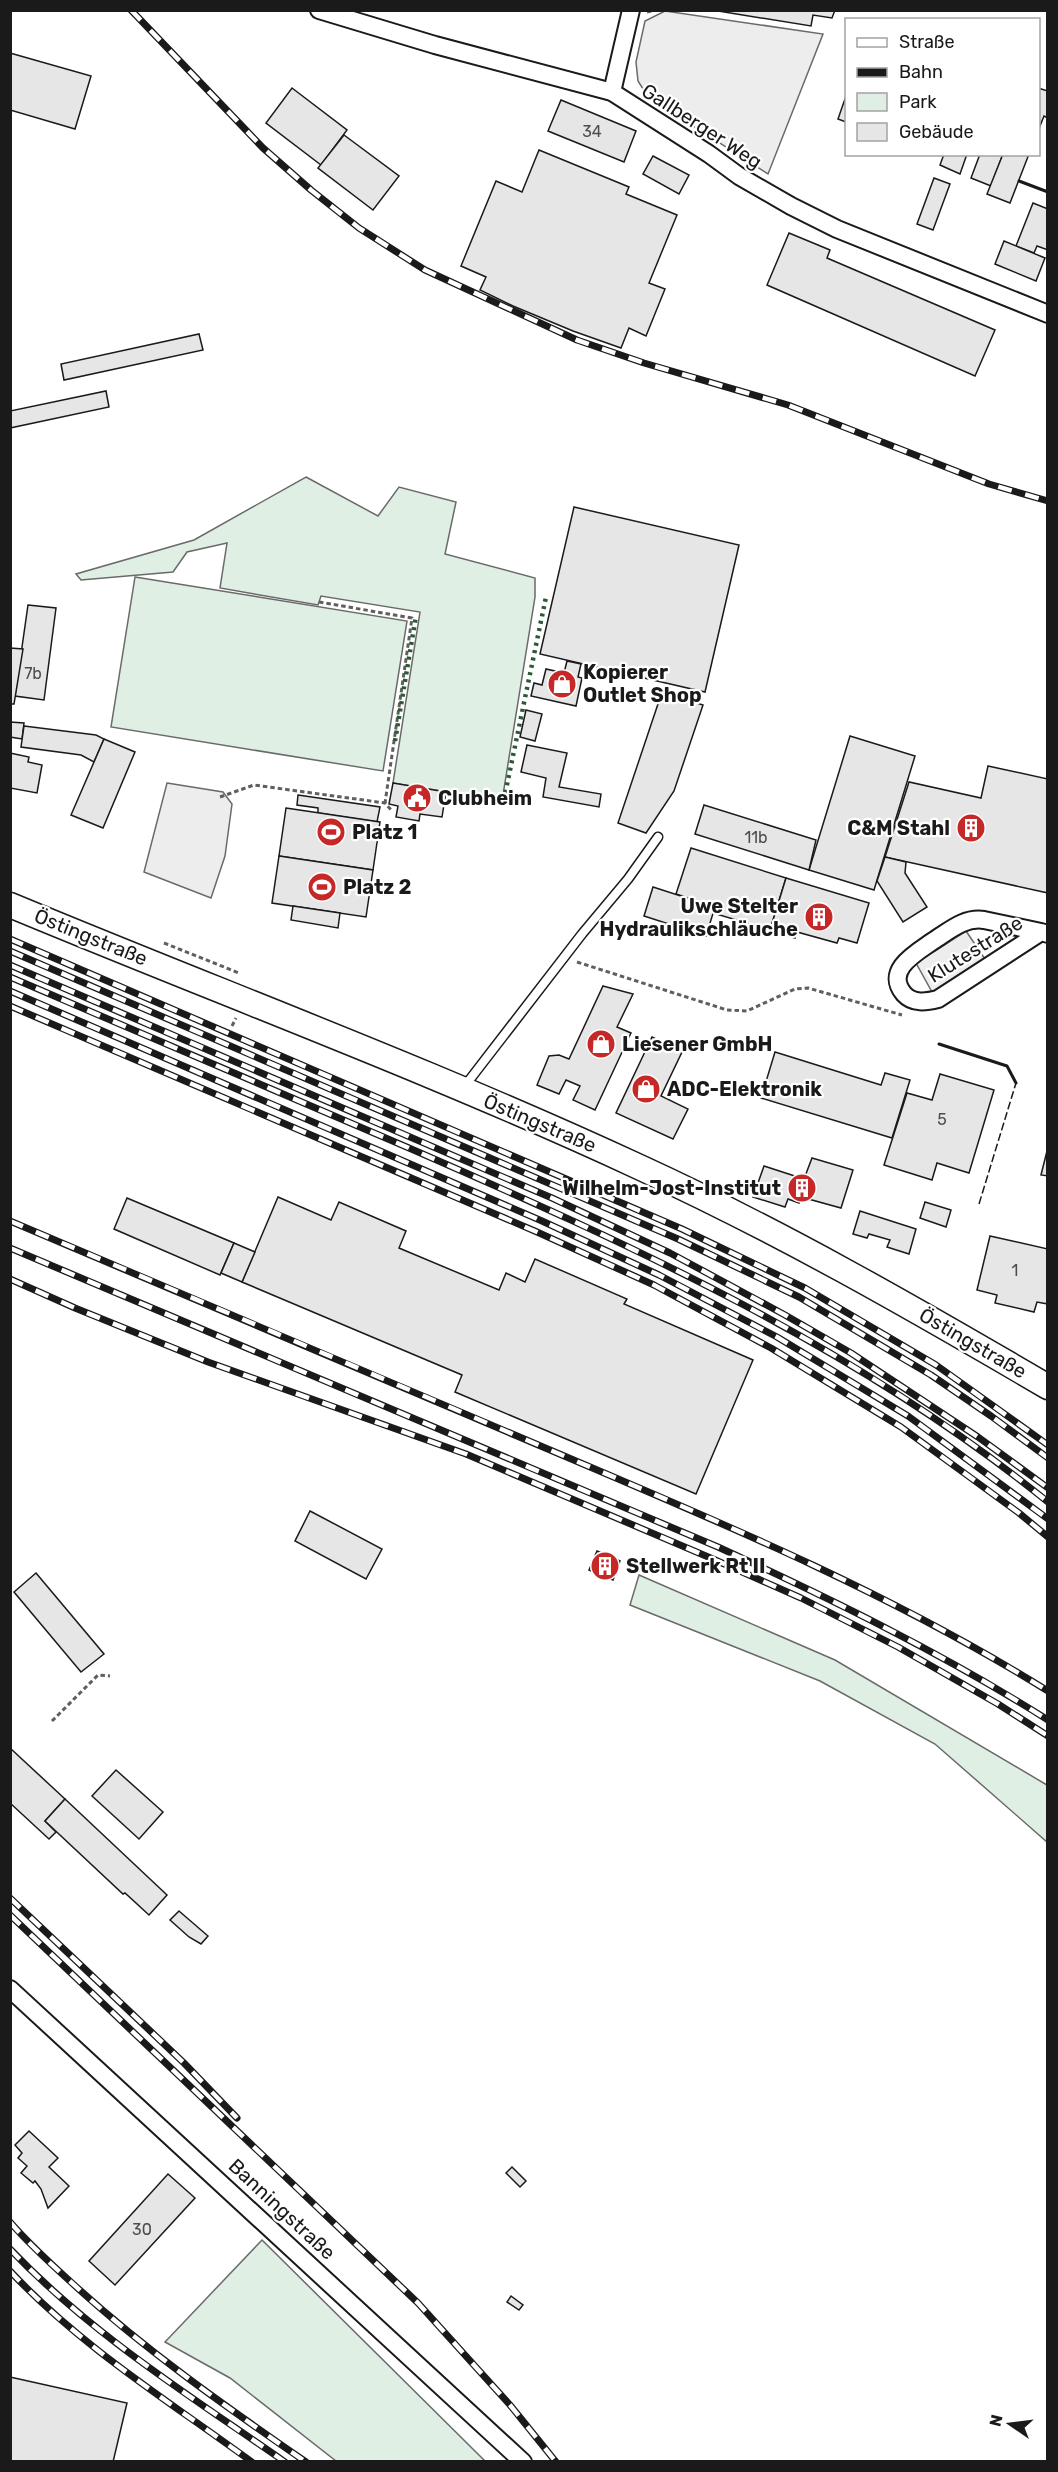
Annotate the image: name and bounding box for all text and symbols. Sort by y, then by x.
legend [845,18,1040,156]
text: Straße [899,31,955,53]
text: Bahn [899,61,943,83]
street label: Gallberger Weg [637,78,767,174]
text: Park [899,91,937,113]
text: Gebäude [899,121,974,143]
house number: 34 [582,122,602,141]
place label: Kopierer Outlet Shop [583,660,702,707]
house number: 7b [24,664,42,683]
shop icon: Kopierer Outlet Shop [546,668,578,700]
public building icon: Clubheim [401,782,433,814]
place label: Clubheim [438,786,532,810]
building icon: C&M Stahl [955,812,987,844]
sports icon: Platz 1 [315,816,347,848]
place label: C&M Stahl [847,816,950,840]
place label: Platz 1 [352,820,418,844]
house number: 11b [744,828,768,847]
sports icon: Platz 2 [306,871,338,903]
place label: Platz 2 [343,875,412,899]
place label: Uwe Stelter Hydraulikschläuche [600,894,798,941]
building icon: Uwe Stelter Hydraulikschläuche [803,901,835,933]
street label: Östingstraße [31,903,151,971]
street label: Klutestraße [923,910,1027,988]
shop icon: Liesener GmbH [585,1028,617,1060]
place label: Liesener GmbH [622,1032,772,1056]
shop icon: ADC-Elektronik [630,1073,662,1105]
place label: ADC-Elektronik [667,1077,822,1101]
street label: Östingstraße [480,1089,600,1157]
house number: 5 [937,1110,947,1129]
building icon: Wilhelm-Jost-Institut [786,1172,818,1204]
place label: Wilhelm-Jost-Institut [562,1176,781,1200]
house number: 1 [1012,1261,1018,1280]
street label: Östingstraße [915,1303,1031,1383]
building icon: Stellwerk Rt II [589,1550,621,1582]
place label: Stellwerk Rt II [626,1554,766,1578]
street label: Banningstraße [224,2154,340,2264]
house number: 30 [132,2220,152,2239]
north arrow [980,2394,1040,2454]
text: N [985,2413,1007,2428]

